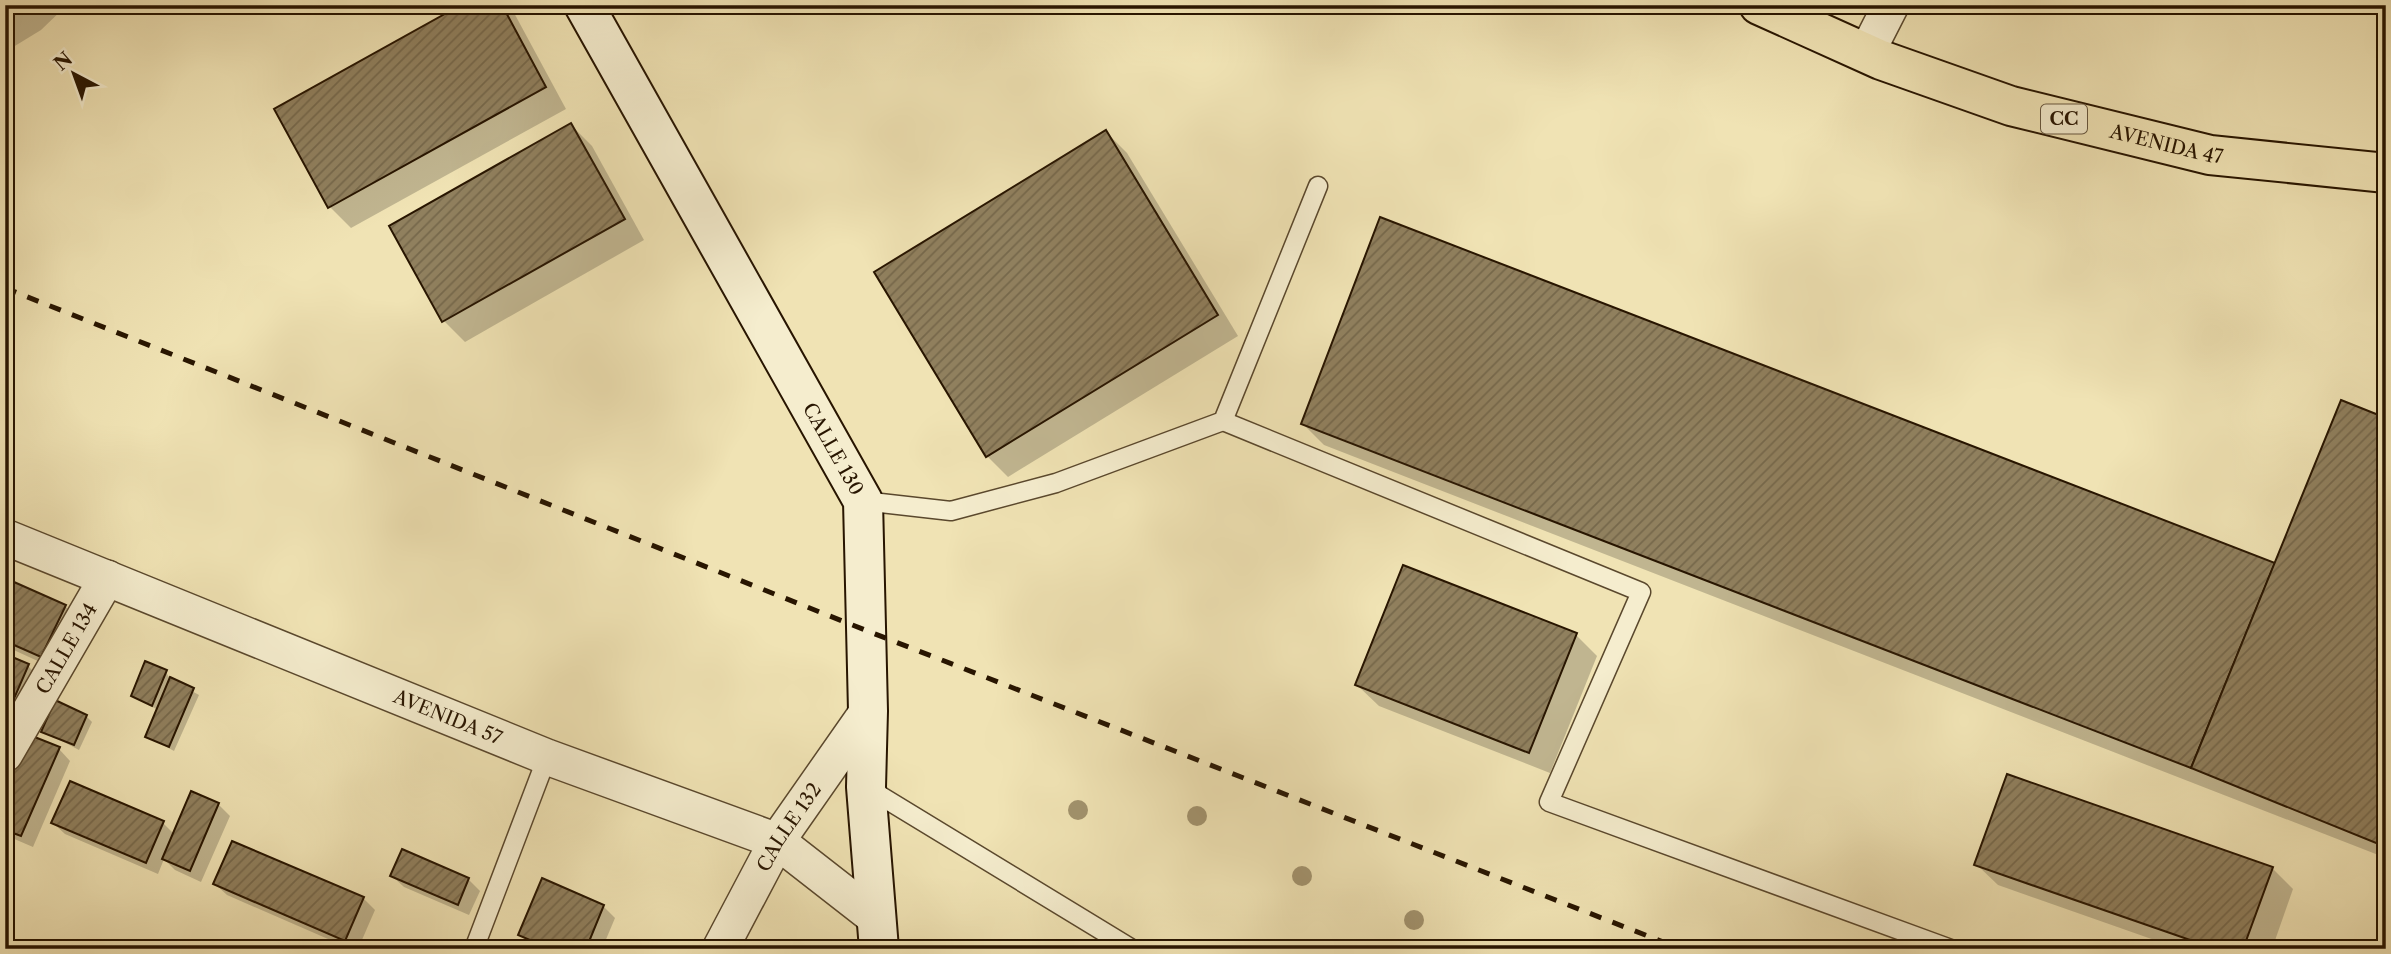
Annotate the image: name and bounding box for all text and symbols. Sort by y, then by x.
north arrow [38,38,108,108]
text: N [49,47,77,76]
road number: CC [2041,104,2087,134]
street label: AVENIDA 47 [2107,120,2225,168]
street label: CALLE 130 [798,399,868,499]
street label: CALLE 134 [31,599,102,698]
street label: AVENIDA 57 [389,685,506,750]
street label: CALLE 132 [752,779,826,876]

